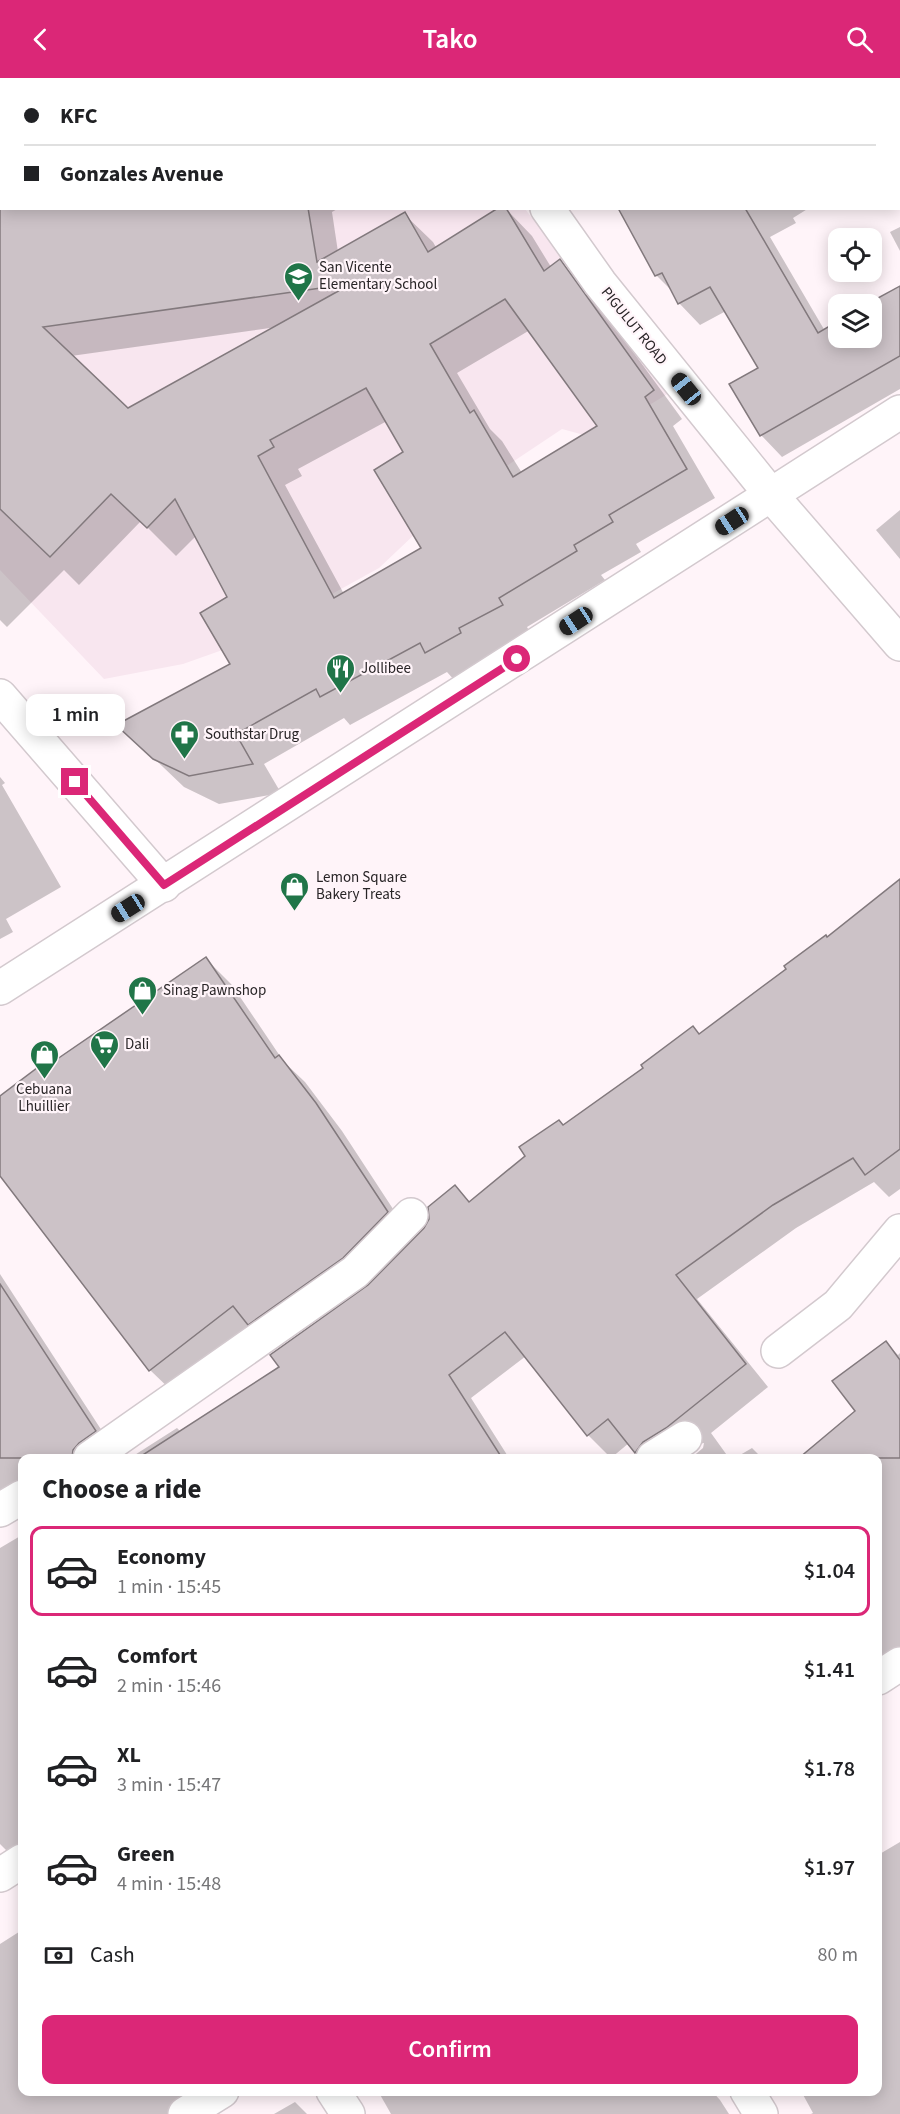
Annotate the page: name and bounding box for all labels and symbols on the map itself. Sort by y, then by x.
place label: San Vicente Elementary School [319,257,437,295]
school or university icon: San Vicente Elementary School [282,260,314,302]
street label: PIGULUT ROAD [596,283,672,369]
car [668,369,704,409]
car [712,504,752,538]
car [556,604,596,638]
route start [503,645,530,672]
restaurant icon: Jollibee [324,652,356,694]
place label: Jollibee [361,658,411,679]
callout: 1 min [26,695,124,737]
pharmacy icon: Southstar Drug [168,718,200,760]
place label: Southstar Drug [205,724,300,745]
route end [61,768,88,795]
place label: Lemon Square Bakery Treats [316,867,407,905]
shop icon: Lemon Square Bakery Treats [279,870,311,912]
car [108,891,148,925]
shop icon: Sinag Pawnshop [126,974,158,1016]
place label: Sinag Pawnshop [163,980,266,1001]
supermarket icon: Dali [88,1028,120,1070]
place label: Dali [125,1034,149,1055]
shop icon: Cebuana Lhuillier [28,1038,60,1080]
place label: Cebuana Lhuillier [16,1079,72,1117]

